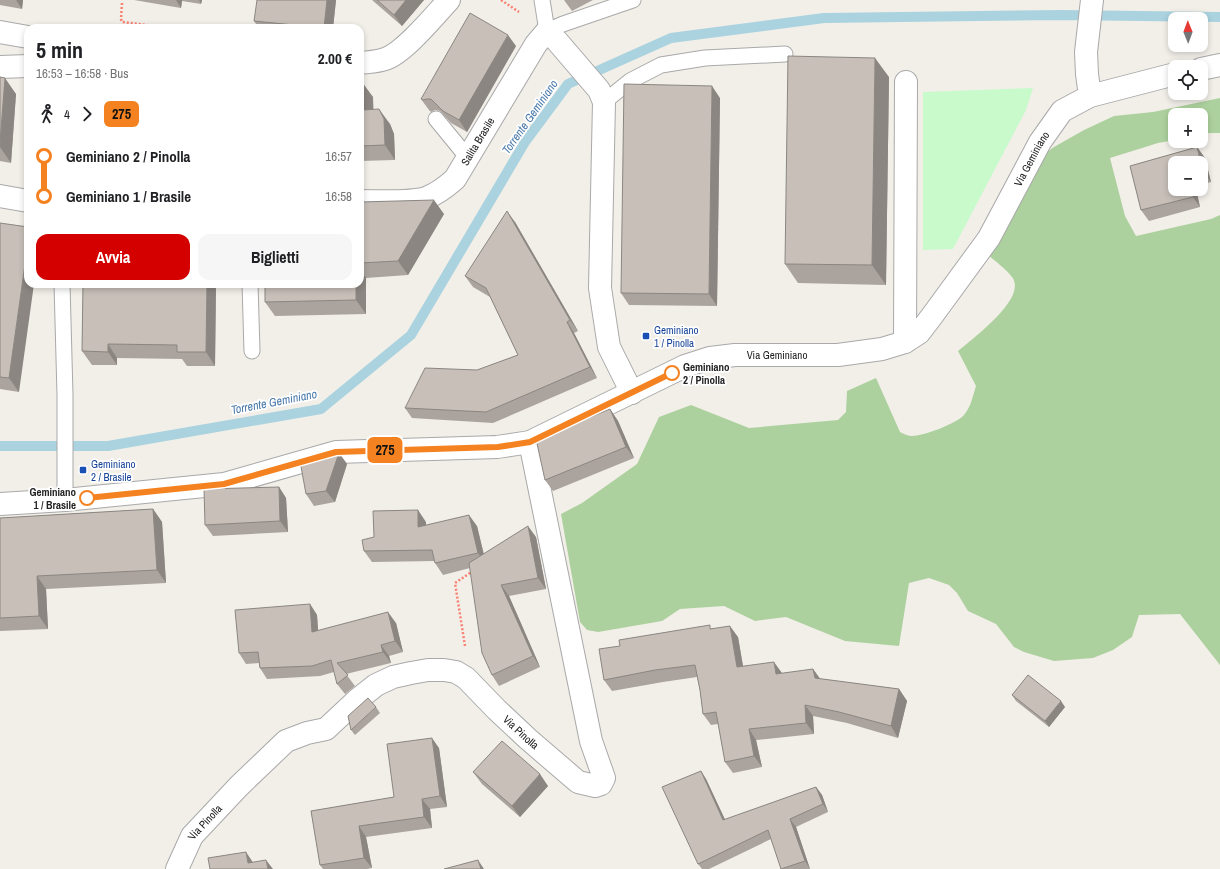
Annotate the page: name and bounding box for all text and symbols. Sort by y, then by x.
north arrow [1168,12,1208,52]
map controls [1168,12,1208,196]
text: 5 min [36,35,83,65]
text: 2.00 € [318,48,352,69]
button: locate [1168,60,1208,100]
text: 16:53 – 16:58 · Bus [36,65,128,82]
water label: Torrente Geminiano [498,76,562,157]
icon: walk [36,103,58,125]
icon: forward [76,103,98,125]
text: 275 [112,105,131,123]
text: 4 [64,106,70,123]
button: + [1168,108,1208,148]
street label: Salita Brasile [458,115,497,168]
street label: Via Geminiano [1011,128,1052,189]
text: Geminiano 2 / Pinolla [66,146,190,167]
text: 16:57 [325,148,352,165]
button: − [1168,156,1208,196]
text: Geminiano 1 / Brasile [66,186,191,207]
text: 16:58 [325,188,352,205]
button: Avvia [36,234,190,280]
button: Biglietti [198,234,352,280]
place label: Geminiano 1 / Pinolla [654,323,699,350]
marker: Geminiano 1 / Pinolla [641,331,651,341]
street label: Via Geminiano [747,348,807,362]
place label: Geminiano 2 / Pinolla [683,360,730,387]
marker: Geminiano 2 / Pinolla [664,365,680,381]
water label: Torrente Geminiano [230,386,319,418]
line badge: 275 [362,437,408,463]
text: 275 [375,441,395,459]
place label: Geminiano 2 / Brasile [91,457,136,484]
marker: Geminiano 2 / Brasile [78,465,88,475]
place label: Geminiano 1 / Brasile [29,485,76,512]
marker: Geminiano 1 / Brasile [79,490,95,506]
street label: Via Pinolla [500,712,542,752]
street label: Via Pinolla [184,802,225,842]

